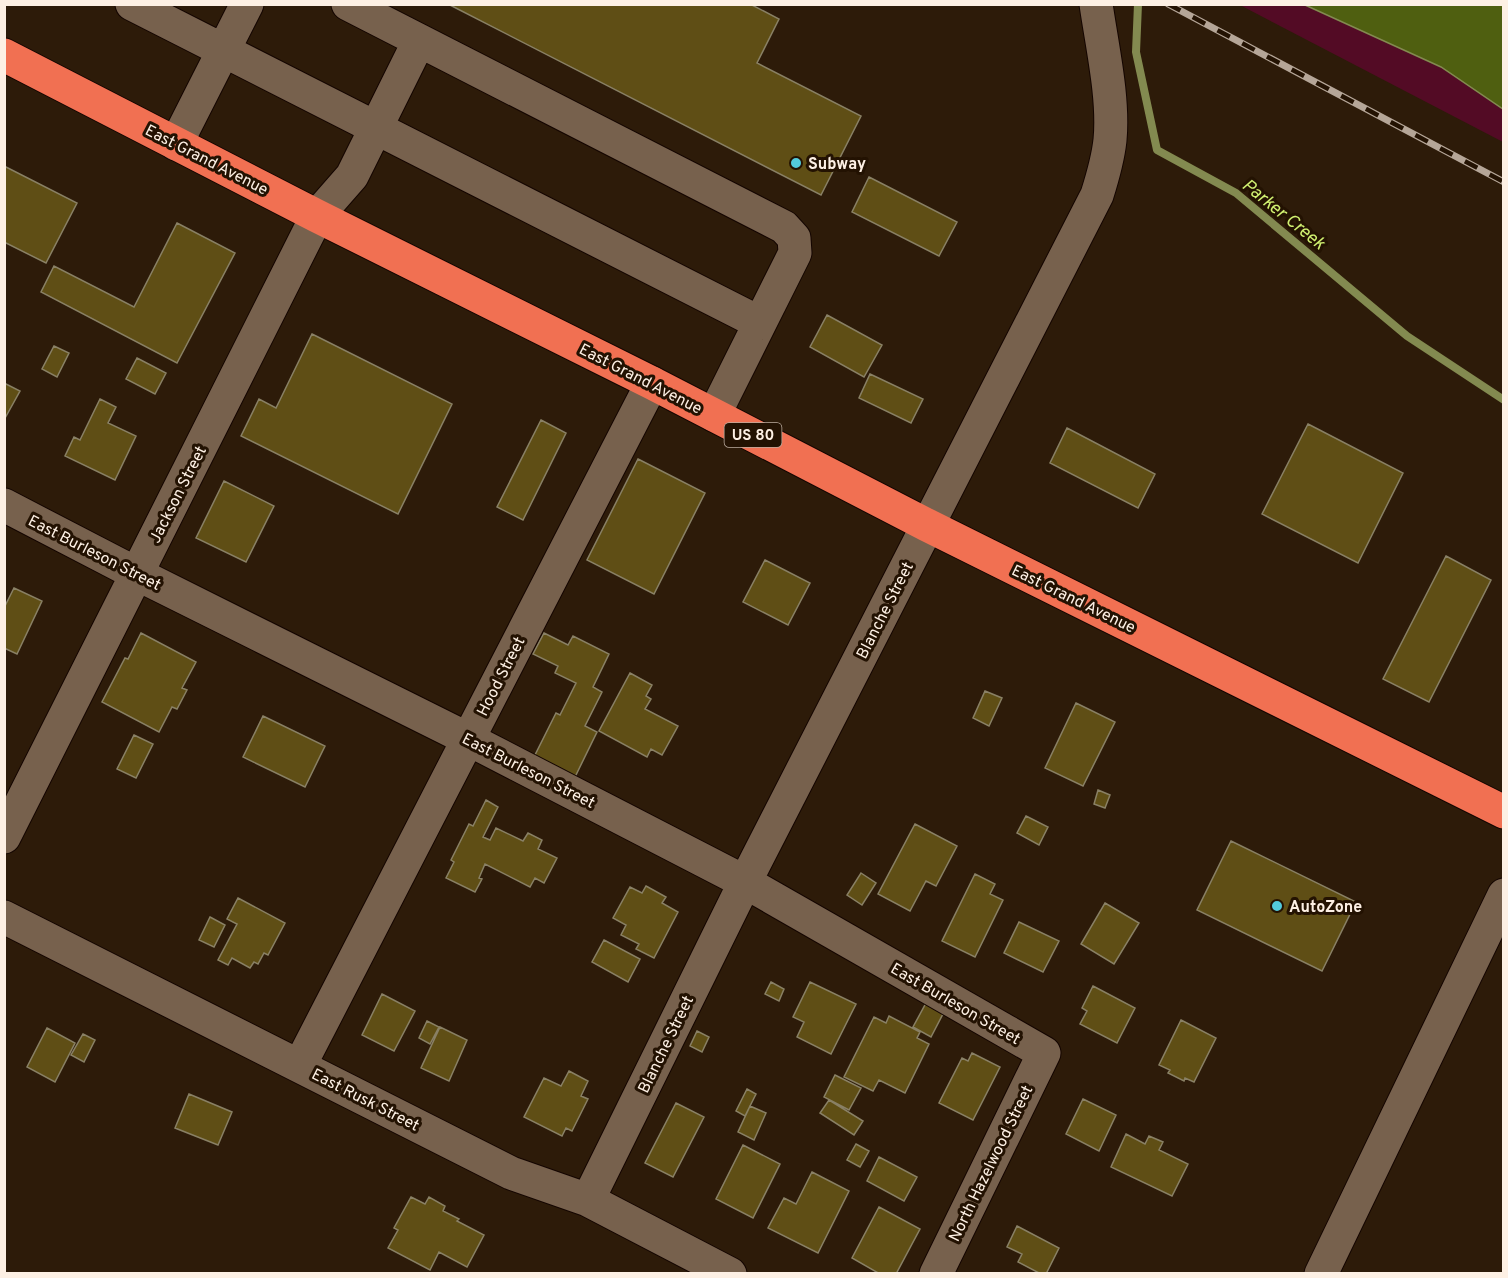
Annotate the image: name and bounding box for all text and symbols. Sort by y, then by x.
street label: East Grand Avenue [141,121,271,200]
place label: Subway [808,155,866,175]
marker: Subway [789,156,803,170]
water label: Parker Creek [1237,175,1330,256]
street label: East Grand Avenue [575,340,705,419]
road number: US 80 [724,423,782,447]
street label: Jackson Street [146,443,212,547]
street label: East Burleson Street [24,512,164,596]
street label: Blanche Street [853,559,919,663]
street label: East Grand Avenue [1008,561,1138,638]
street label: Hood Street [473,634,530,720]
street label: East Burleson Street [458,730,598,814]
place label: AutoZone [1289,898,1362,918]
marker: AutoZone [1270,899,1284,913]
street label: East Burleson Street [887,959,1023,1050]
street label: Blanche Street [635,993,699,1097]
street label: East Rusk Street [308,1065,422,1137]
street label: North Hazelwood Street [945,1082,1038,1245]

